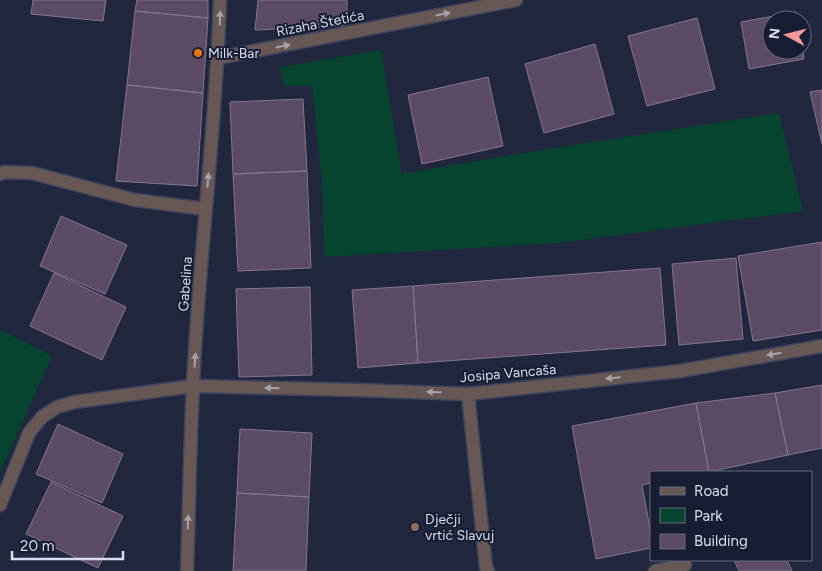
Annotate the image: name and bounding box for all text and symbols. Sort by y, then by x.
street label: Rizaha Štetića [275,7,365,40]
one-way arrow [216,10,224,26]
one-way arrow [435,10,451,18]
north arrow [762,10,812,60]
text: N [765,27,784,40]
one-way arrow [276,41,292,49]
place label: Milk-Bar [208,45,259,62]
marker: Milk-Bar [192,47,204,59]
one-way arrow [204,172,212,188]
street label: Gabelina [175,256,196,312]
one-way arrow [766,351,782,359]
one-way arrow [191,352,199,368]
street label: Josipa Vancaša [459,361,557,386]
one-way arrow [605,374,621,382]
one-way arrow [263,383,279,391]
one-way arrow [426,388,442,396]
legend [650,471,812,561]
text: Road [694,482,729,500]
text: Park [694,507,723,525]
place label: Dječji vrtić Slavuj [425,511,494,544]
one-way arrow [185,514,193,530]
marker: Dječji vrtić Slavuj [409,521,421,533]
scale bar [12,528,124,560]
text: Building [694,532,748,550]
text: 20 m [20,537,54,555]

